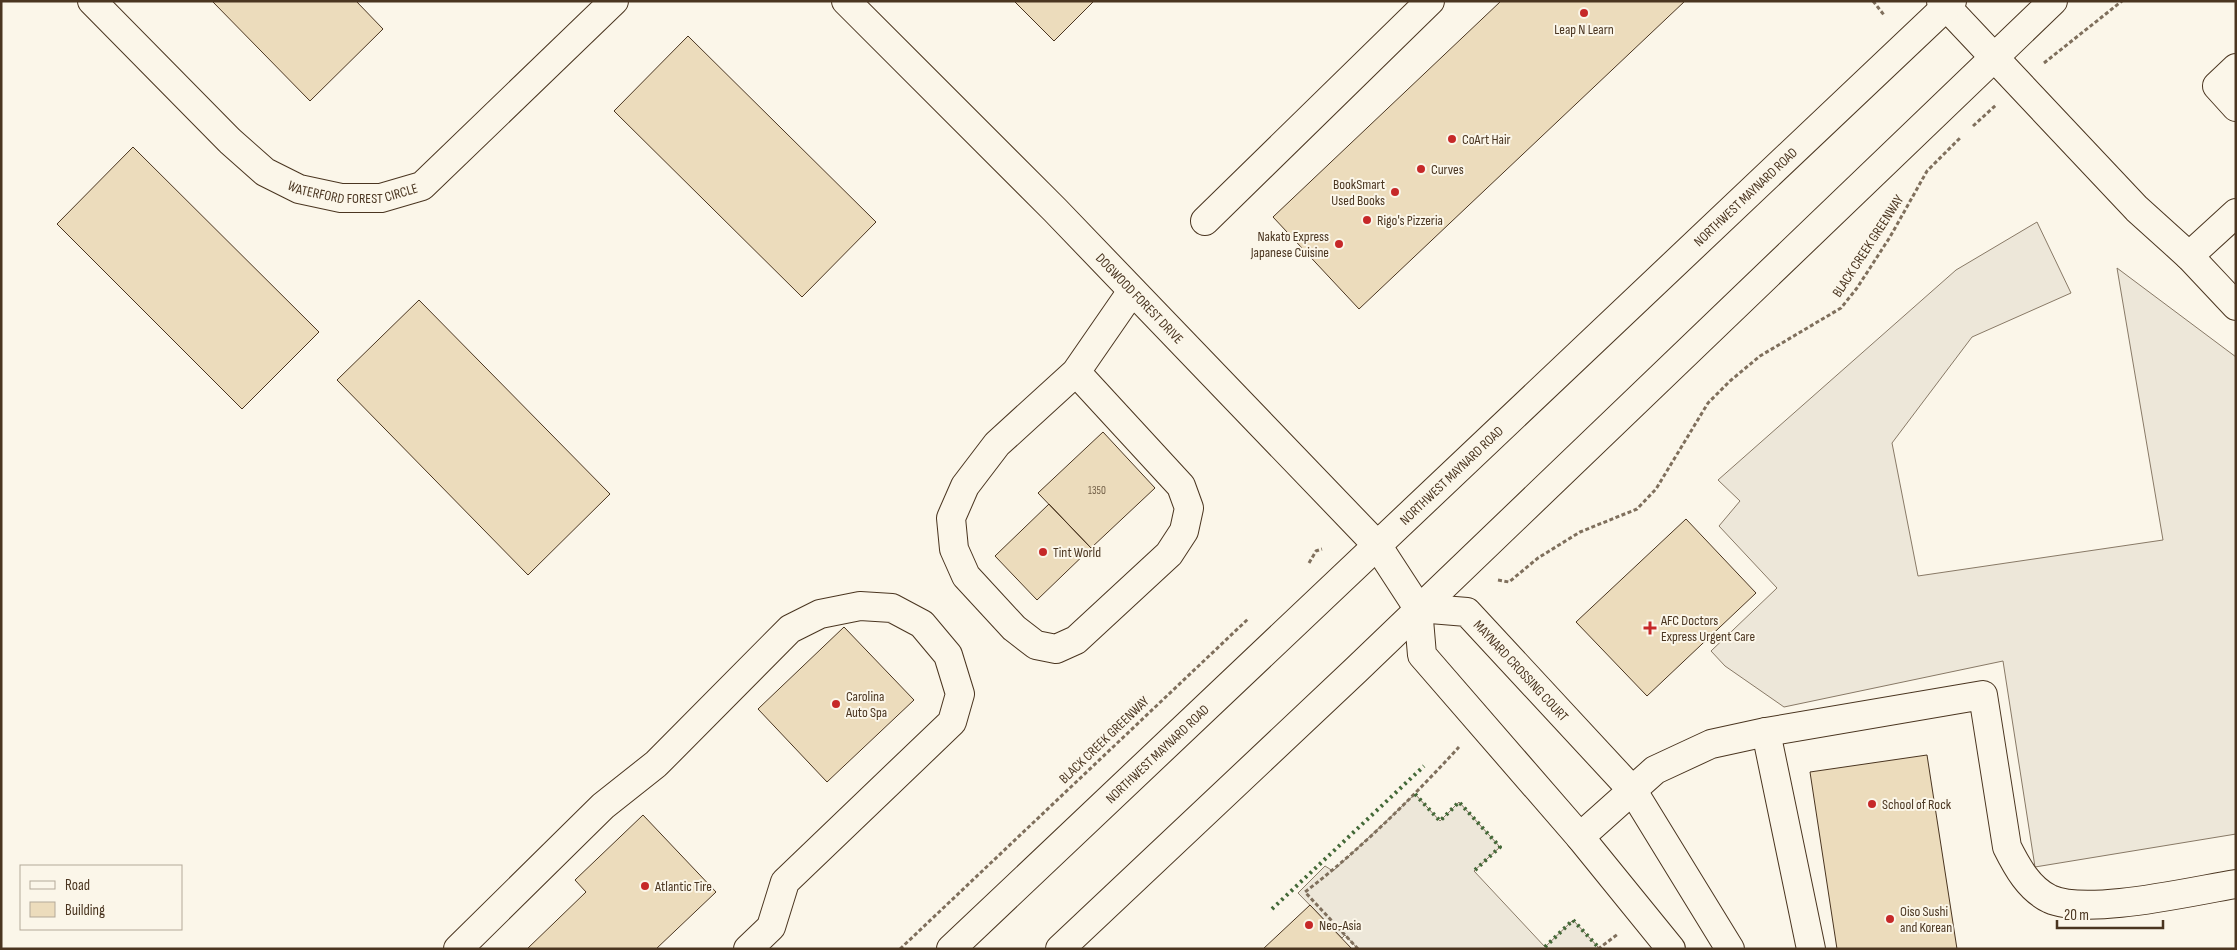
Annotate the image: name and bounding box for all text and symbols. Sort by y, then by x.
marker: Leap N Learn [1578,7,1590,19]
place label: Leap N Learn [1554,21,1614,38]
place label: CoArt Hair [1462,131,1511,148]
marker: CoArt Hair [1446,133,1458,145]
street label: NORTHWEST MAYNARD ROAD [1690,144,1801,250]
place label: Curves [1431,161,1464,178]
marker: Curves [1415,163,1427,175]
street label: WATERFORD FOREST CIRCLE [285,176,420,207]
place label: BookSmart Used Books [1331,176,1385,209]
marker: BookSmart Used Books [1389,186,1401,198]
street label: BLACK CREEK GREENWAY [1829,192,1907,300]
place label: Rigo's Pizzeria [1377,212,1443,229]
marker: Rigo's Pizzeria [1361,214,1373,226]
place label: Nakato Express Japanese Cuisine [1250,228,1329,261]
marker: Nakato Express Japanese Cuisine [1333,238,1345,250]
street label: DOGWOOD FOREST DRIVE [1092,249,1187,347]
street label: NORTHWEST MAYNARD ROAD [1396,422,1507,528]
house number: 1350 [1088,484,1106,497]
place label: Tint World [1053,544,1101,561]
marker: Tint World [1037,546,1049,558]
place label: AFC Doctors Express Urgent Care [1660,612,1755,645]
street label: MAYNARD CROSSING COURT [1470,616,1573,725]
marker: AFC Doctors Express Urgent Care [1643,621,1657,635]
place label: Carolina Auto Spa [845,688,887,721]
street label: BLACK CREEK GREENWAY [1056,693,1153,787]
marker: Carolina Auto Spa [830,698,842,710]
street label: NORTHWEST MAYNARD ROAD [1102,701,1213,807]
place label: School of Rock [1882,796,1952,813]
marker: School of Rock [1866,798,1878,810]
legend [20,865,182,930]
text: Road [65,876,90,895]
place label: Atlantic Tire [654,878,712,895]
marker: Atlantic Tire [639,880,651,892]
scale bar [2057,898,2163,930]
text: Building [65,901,105,920]
place label: Oiso Sushi and Korean [1900,903,1952,936]
text: 20 m [2064,906,2089,925]
marker: Oiso Sushi and Korean [1884,913,1896,925]
place label: Neo-Asia [1319,917,1362,934]
marker: Neo-Asia [1303,919,1315,931]

